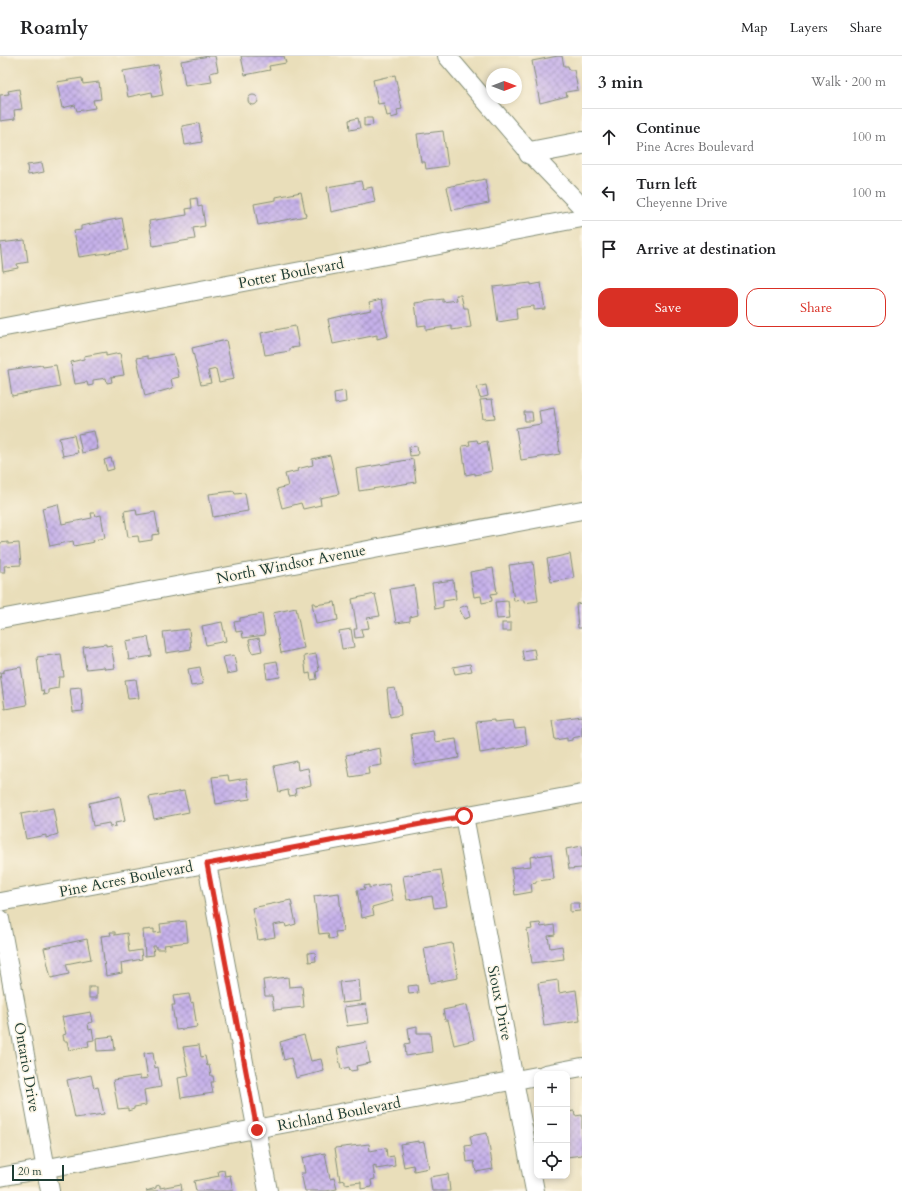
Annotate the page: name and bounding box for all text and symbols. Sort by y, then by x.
text: Roamly [20,15,88,41]
text: Map [741,18,768,37]
text: Layers [790,18,828,37]
text: Share [850,18,882,37]
north arrow [486,68,522,104]
text: 3 min [598,71,643,94]
text: Walk · 200 m [811,73,886,91]
text: Continue [636,118,701,138]
icon: ahead [598,126,620,148]
text: 100 m [852,128,886,146]
text: Pine Acres Boulevard [636,138,754,156]
text: Turn left [636,174,697,194]
icon: left [598,182,620,204]
text: 100 m [852,184,886,202]
text: Cheyenne Drive [636,194,727,212]
icon: arrive [598,238,620,260]
text: Arrive at destination [636,239,776,259]
street label: Potter Boulevard [236,253,346,293]
button: Save [598,288,738,327]
button: Share [746,288,886,327]
street label: North Windsor Avenue [215,540,368,588]
route start [455,807,473,825]
street label: Pine Acres Boulevard [57,856,195,902]
street label: Sioux Drive [483,964,517,1042]
street label: Ontario Drive [9,1021,45,1114]
map controls [534,1071,570,1179]
button: + [534,1071,570,1107]
street label: Richland Boulevard [276,1092,402,1136]
button: − [534,1107,570,1143]
route end [248,1121,266,1139]
button: locate [534,1143,570,1179]
scale bar [12,1163,64,1182]
text: 20 m [18,1164,42,1179]

